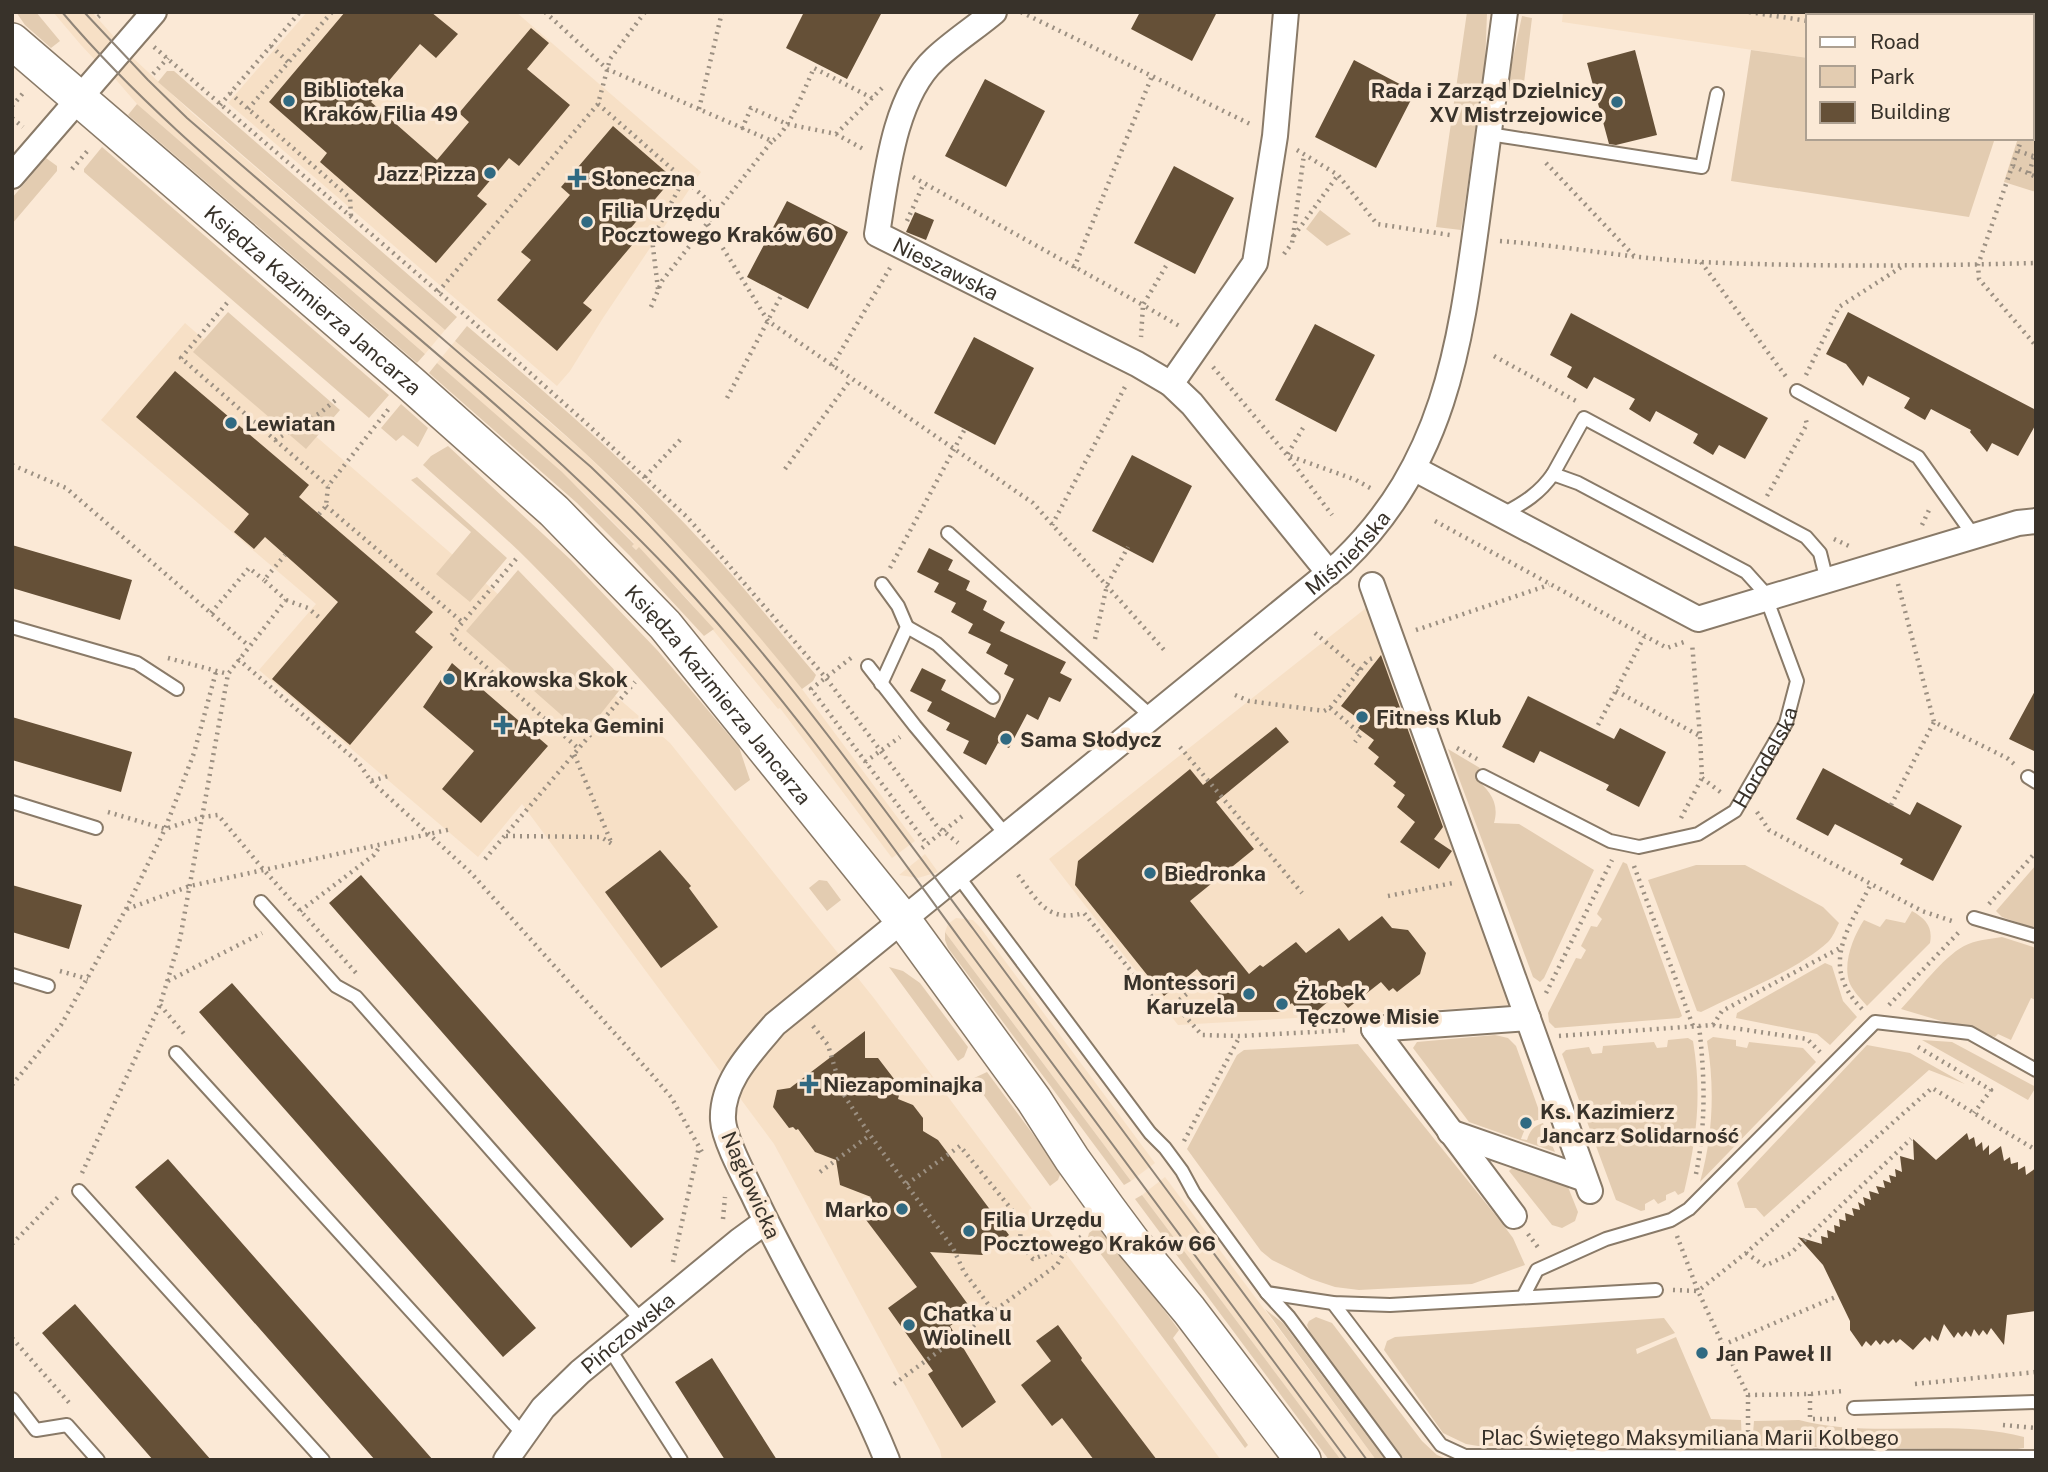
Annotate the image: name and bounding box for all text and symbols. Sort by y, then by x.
legend [1806,14,2034,140]
text: Road [1870,29,1920,54]
text: Park [1870,64,1915,89]
place label: Biblioteka Kraków Filia 49 [303,77,458,126]
place label: Rada i Zarząd Dzielnicy XV Mistrzejowice [1371,78,1603,127]
marker: Biblioteka Kraków Filia 49 [281,93,297,109]
marker: Rada i Zarząd Dzielnicy XV Mistrzejowice [1609,94,1625,110]
text: Building [1870,99,1951,124]
place label: Jazz Pizza [377,161,476,186]
marker: Jazz Pizza [482,165,498,181]
place label: Słoneczna [591,166,695,191]
marker: Słoneczna [569,170,585,186]
place label: Filia Urzędu Pocztowego Kraków 60 [601,198,834,247]
street label: Księdza Kazimierza Jancarza [200,200,427,400]
marker: Filia Urzędu Pocztowego Kraków 60 [579,214,595,230]
street label: Nieszawska [889,232,1003,305]
place label: Lewiatan [245,411,336,436]
marker: Lewiatan [223,415,239,431]
street label: Miśnieńska [1300,506,1395,600]
street label: Księdza Kazimierza Jancarza [620,579,817,809]
place label: Krakowska Skok [463,667,628,692]
marker: Krakowska Skok [441,671,457,687]
street label: Horodelska [1727,704,1802,812]
place label: Fitness Klub [1376,705,1502,730]
marker: Fitness Klub [1354,709,1370,725]
place label: Apteka Gemini [517,713,664,738]
marker: Apteka Gemini [495,717,511,733]
place label: Sama Słodycz [1020,727,1161,752]
marker: Sama Słodycz [998,731,1014,747]
place label: Biedronka [1164,861,1266,886]
marker: Biedronka [1142,865,1158,881]
place label: Montessori Karuzela [1123,970,1235,1019]
place label: Żłobek Tęczowe Misie [1296,980,1439,1029]
marker: Montessori Karuzela [1241,986,1257,1002]
marker: Żłobek Tęczowe Misie [1274,996,1290,1012]
place label: Niezapominajka [823,1072,983,1097]
marker: Niezapominajka [801,1076,817,1092]
place label: Ks. Kazimierz Jancarz Solidarność [1540,1099,1739,1148]
marker: Ks. Kazimierz Jancarz Solidarność [1518,1115,1534,1131]
street label: Nagłowicka [716,1127,786,1243]
place label: Marko [825,1197,888,1222]
marker: Marko [894,1201,910,1217]
place label: Filia Urzędu Pocztowego Kraków 66 [983,1207,1216,1256]
marker: Filia Urzędu Pocztowego Kraków 66 [961,1223,977,1239]
street label: Pińczowska [576,1287,679,1379]
place label: Chatka u Wiolinell [923,1301,1012,1350]
marker: Chatka u Wiolinell [901,1317,917,1333]
place label: Jan Paweł II [1716,1341,1832,1366]
marker: Jan Paweł II [1694,1345,1710,1361]
street label: Plac Świętego Maksymiliana Marii Kolbego [1481,1425,1899,1450]

